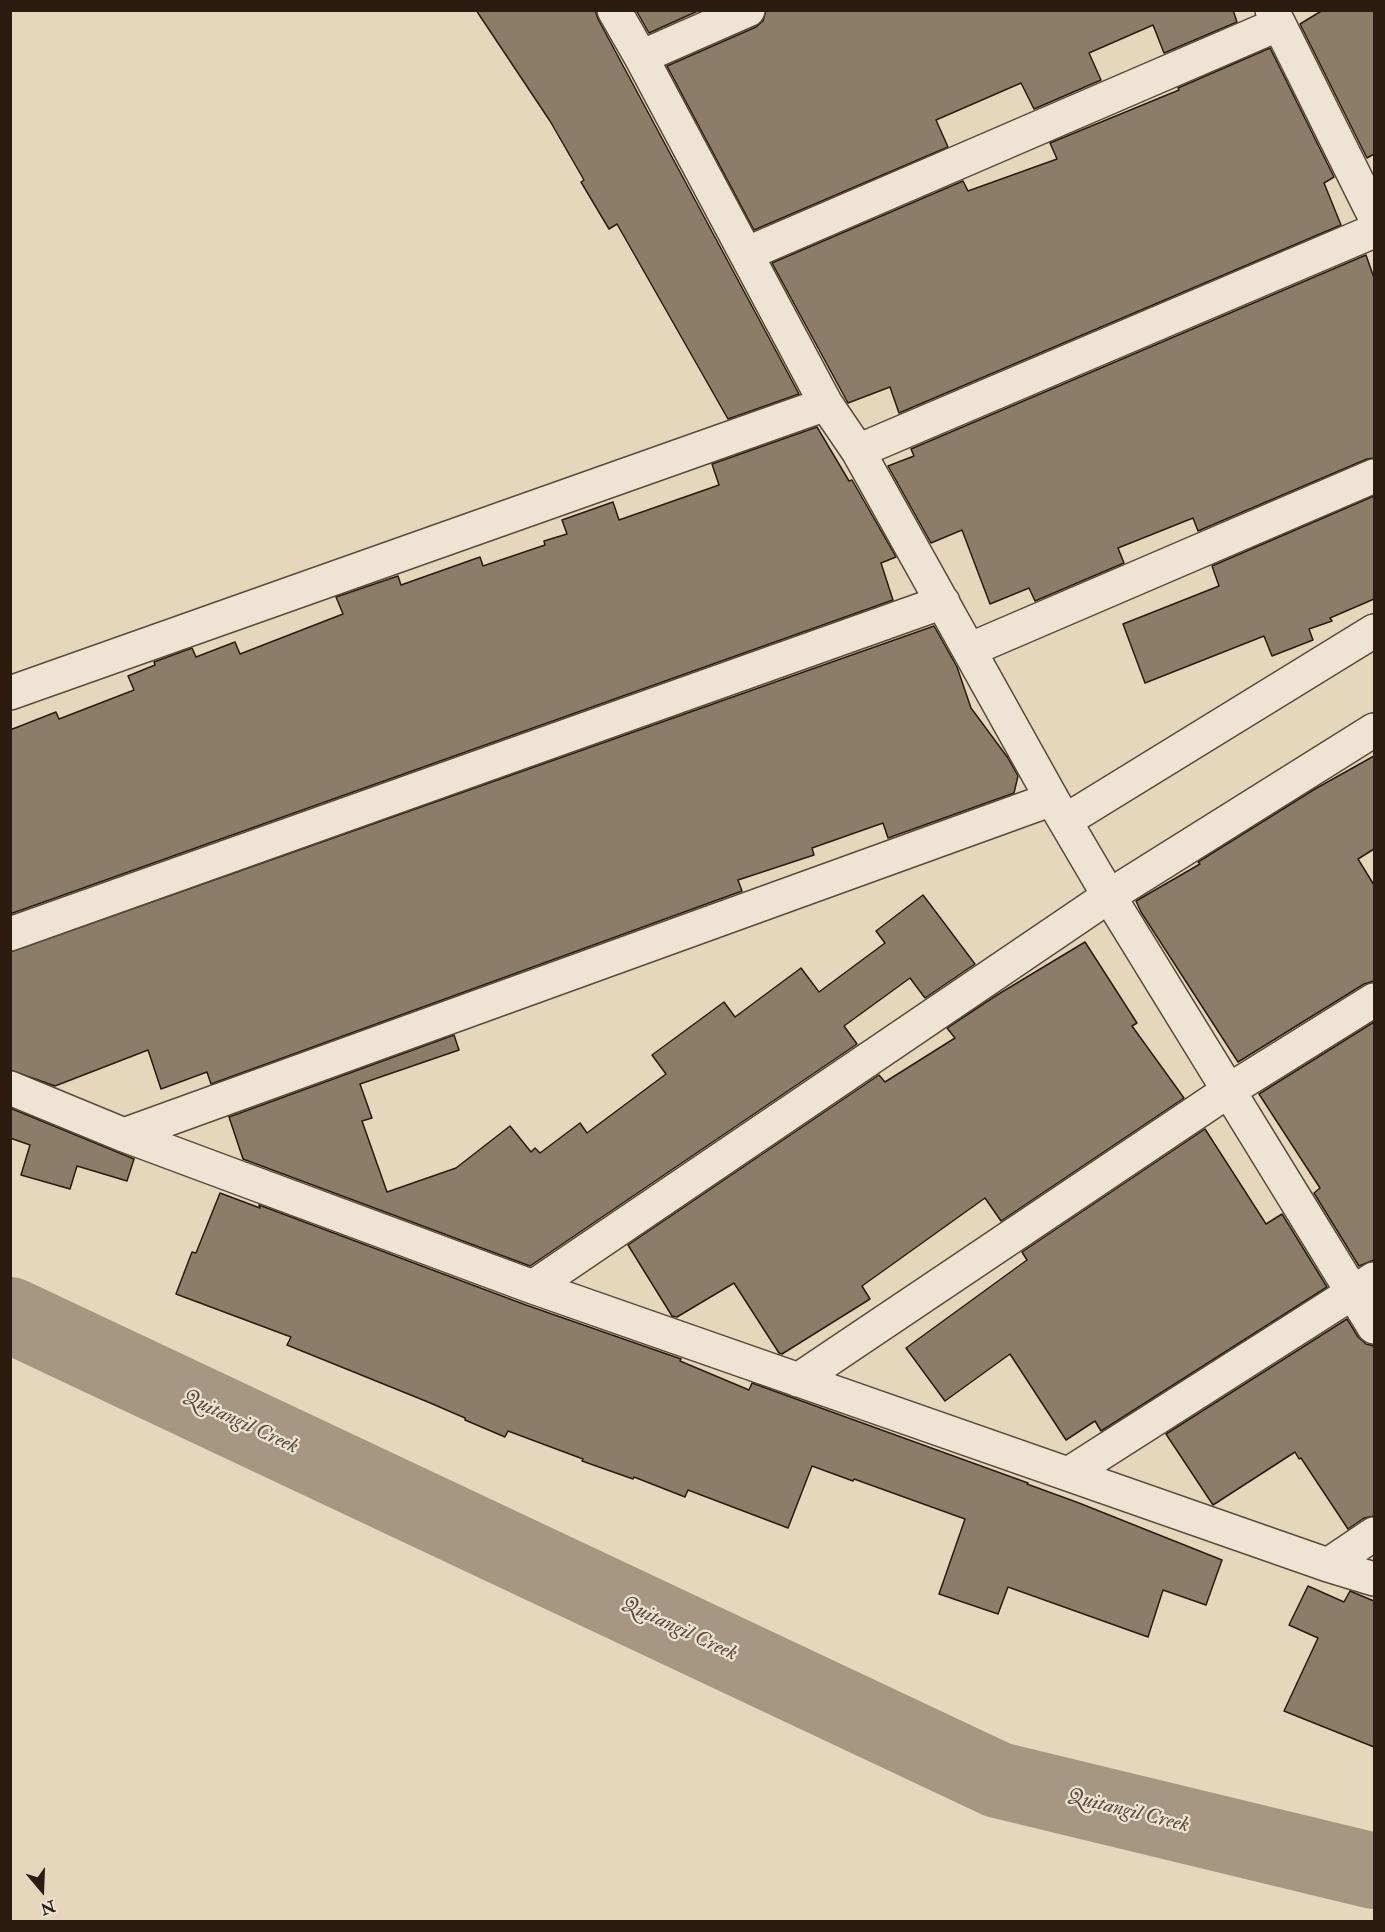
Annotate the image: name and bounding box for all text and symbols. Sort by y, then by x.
water label: Quitangil Creek [178,1385,302,1461]
water label: Quitangil Creek [617,1592,741,1668]
water label: Quitangil Creek [1064,1785,1192,1839]
north arrow [12,1860,72,1920]
text: N [38,1895,58,1919]

